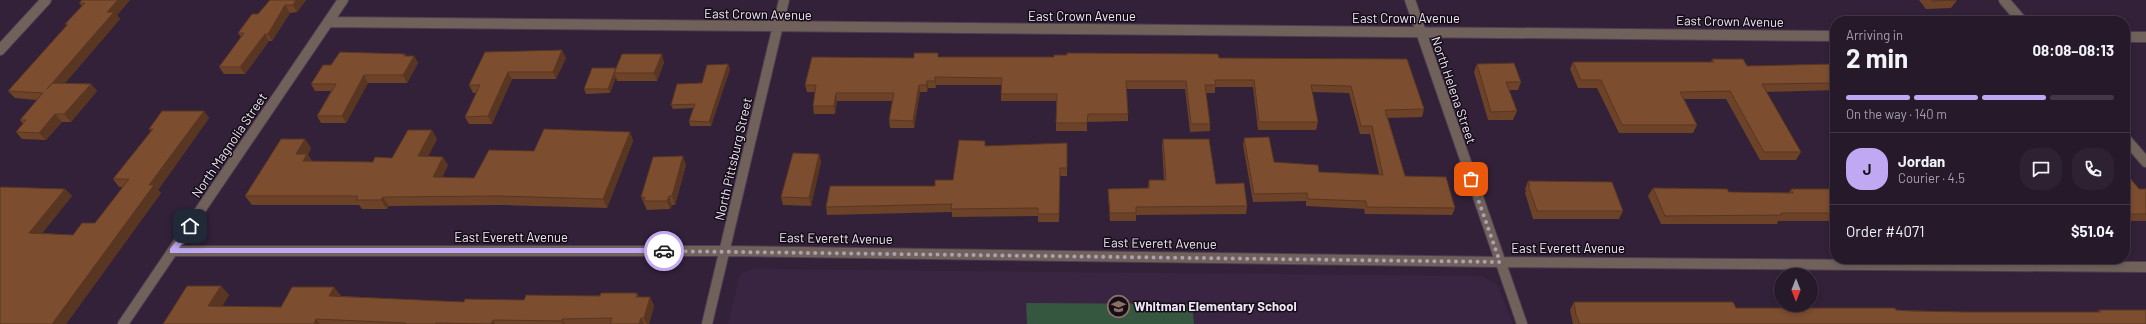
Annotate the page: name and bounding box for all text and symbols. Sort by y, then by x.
street label: East Crown Avenue [704,5,812,23]
street label: East Crown Avenue [1028,8,1136,24]
street label: East Crown Avenue [1352,10,1460,26]
street label: East Crown Avenue [1676,12,1784,30]
text: Arriving in [1846,27,1903,43]
street label: North Helena Street [1428,34,1480,146]
text: 08:08–08:13 [2033,41,2114,59]
text: 2 min [1846,42,1908,73]
street label: North Magnolia Street [188,90,270,200]
street label: North Pittsburg Street [711,96,755,222]
text: On the way · 140 m [1846,106,1947,122]
button: chat [2020,148,2062,190]
button: phone [2072,148,2114,190]
text: Jordan [1898,152,1945,170]
text: J [1863,160,1871,178]
pin [1454,162,1488,196]
icon: bag [1460,168,1482,190]
text: Courier · 4.5 [1898,170,1965,186]
pin [173,209,207,243]
icon: home [179,215,201,237]
text: Order #4071 [1846,222,1924,240]
text: $51.04 [2071,222,2114,240]
street label: East Everett Avenue [454,229,568,245]
street label: East Everett Avenue [779,229,893,247]
courier [644,231,684,271]
street label: East Everett Avenue [1103,234,1217,252]
icon: car [653,240,675,262]
street label: East Everett Avenue [1511,240,1625,256]
north arrow [1774,268,1818,312]
map controls [1774,268,1818,312]
school or university icon: Whitman Elementary School [1106,293,1132,319]
place label: Whitman Elementary School [1134,298,1297,314]

